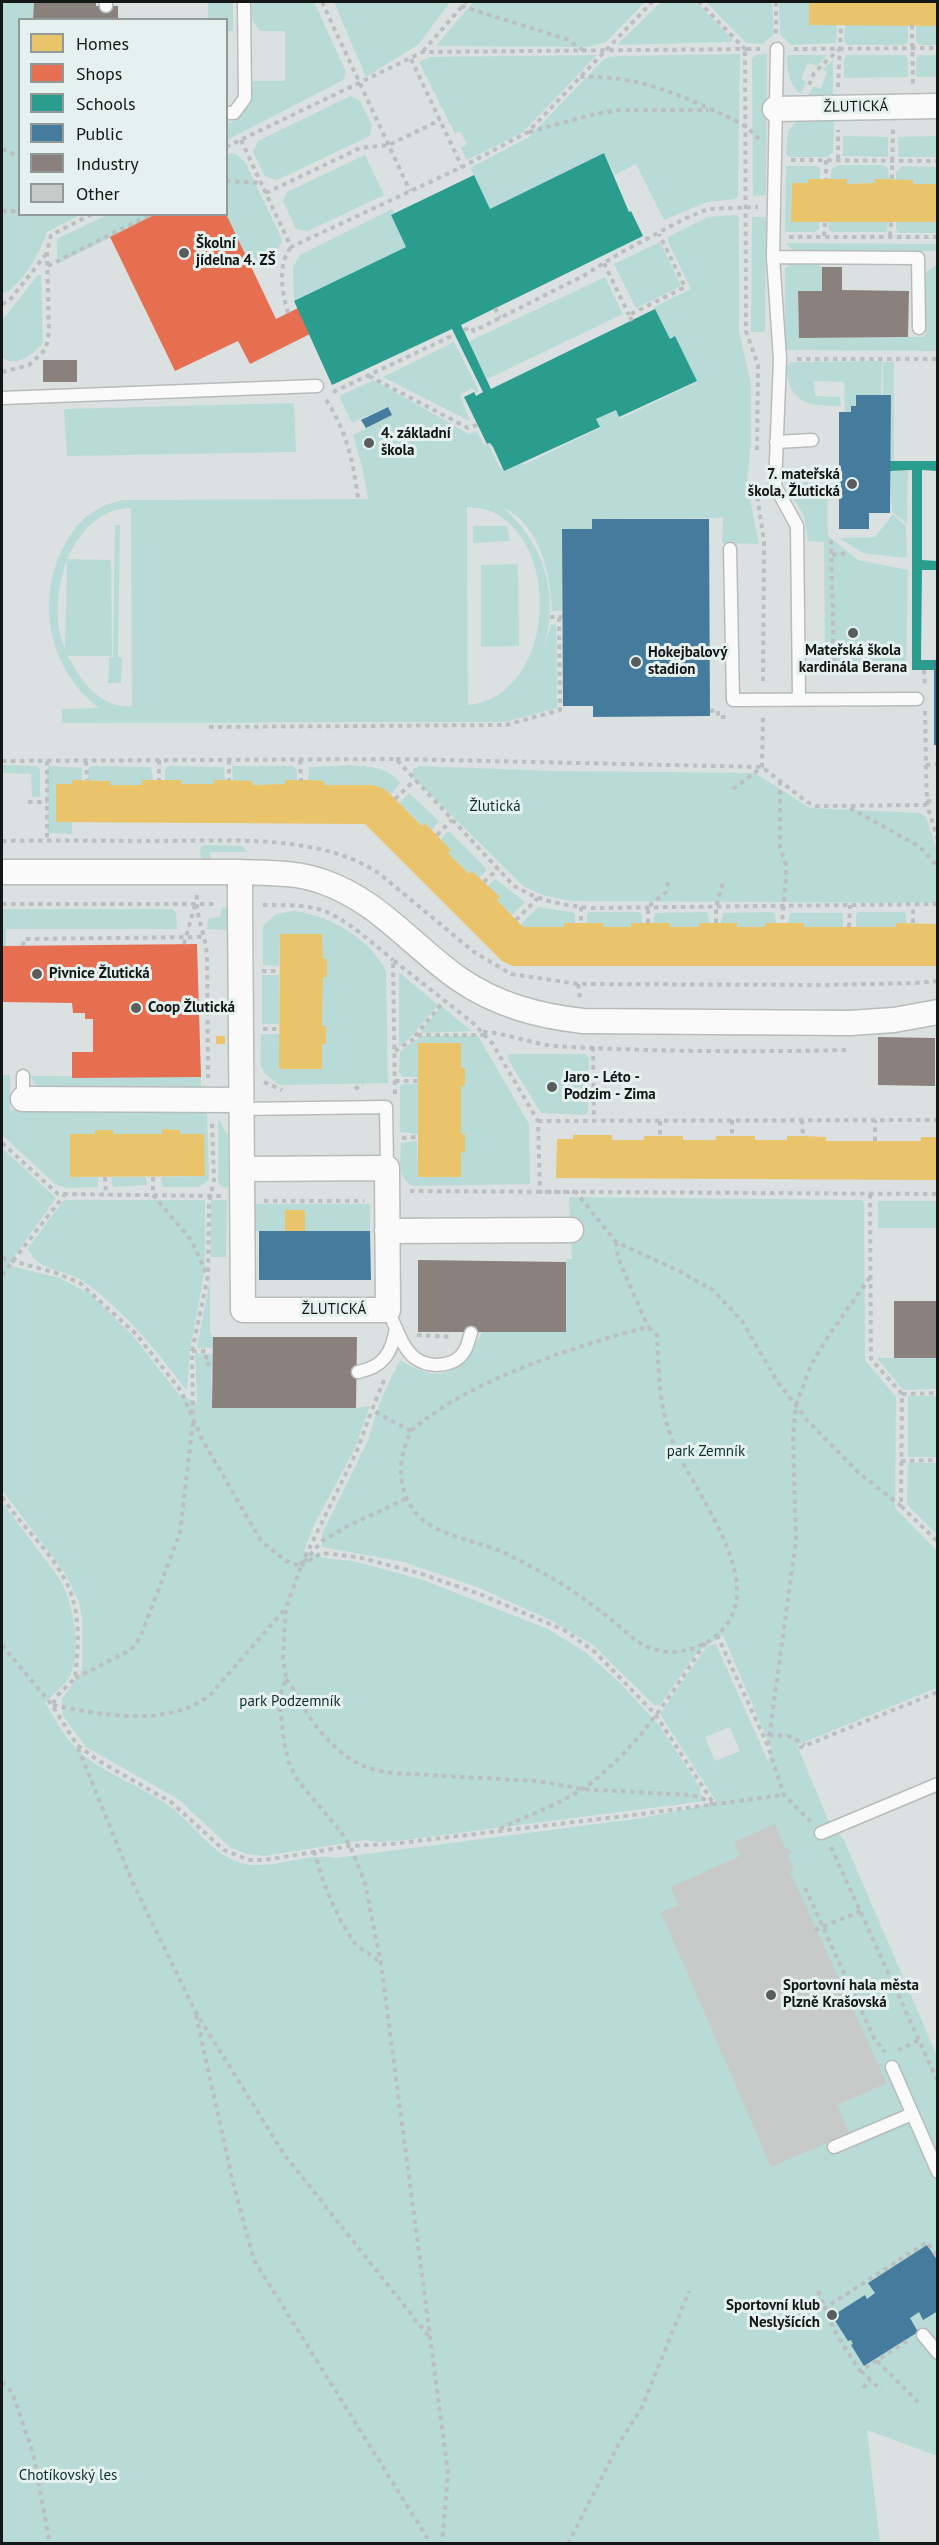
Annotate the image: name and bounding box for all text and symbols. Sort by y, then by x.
legend [18,18,228,216]
text: Homes [76,32,129,55]
text: Shops [76,62,122,85]
text: Schools [76,92,136,115]
street label: ŽLUTICKÁ [824,97,888,117]
text: Public [76,122,123,145]
text: Industry [76,152,139,175]
text: Other [76,182,120,205]
place label: Školní jídelna 4. ZŠ [196,235,276,270]
marker: Školní jídelna 4. ZŠ [177,246,191,260]
place label: 4. základní škola [381,425,451,460]
marker: 4. základní škola [362,436,376,450]
place label: 7. mateřská škola, Žlutická [748,466,840,501]
marker: 7. mateřská škola, Žlutická [845,477,859,491]
marker: Mateřská škola kardinála Berana [846,626,860,640]
place label: Mateřská škola kardinála Berana [799,642,907,677]
place label: Hokejbalový stadion [648,644,727,679]
marker: Hokejbalový stadion [629,655,643,669]
park label: Žlutická [469,798,521,816]
place label: Pivnice Žlutická [49,965,150,983]
marker: Pivnice Žlutická [30,967,44,981]
place label: Coop Žlutická [148,999,235,1017]
marker: Coop Žlutická [129,1001,143,1015]
place label: Jaro - Léto - Podzim - Zima [564,1069,656,1104]
marker: Jaro - Léto - Podzim - Zima [545,1080,559,1094]
street label: ŽLUTICKÁ [302,1301,366,1319]
park label: park Zemník [667,1443,745,1461]
park label: park Podzemník [239,1693,341,1711]
place label: Sportovní hala města Plzně Krašovská [783,1977,919,2012]
marker: Sportovní hala města Plzně Krašovská [764,1988,778,2002]
place label: Sportovní klub Neslyšících [726,2297,820,2332]
marker: Sportovní klub Neslyšících [825,2308,839,2322]
park label: Chotíkovský les [19,2467,117,2485]

